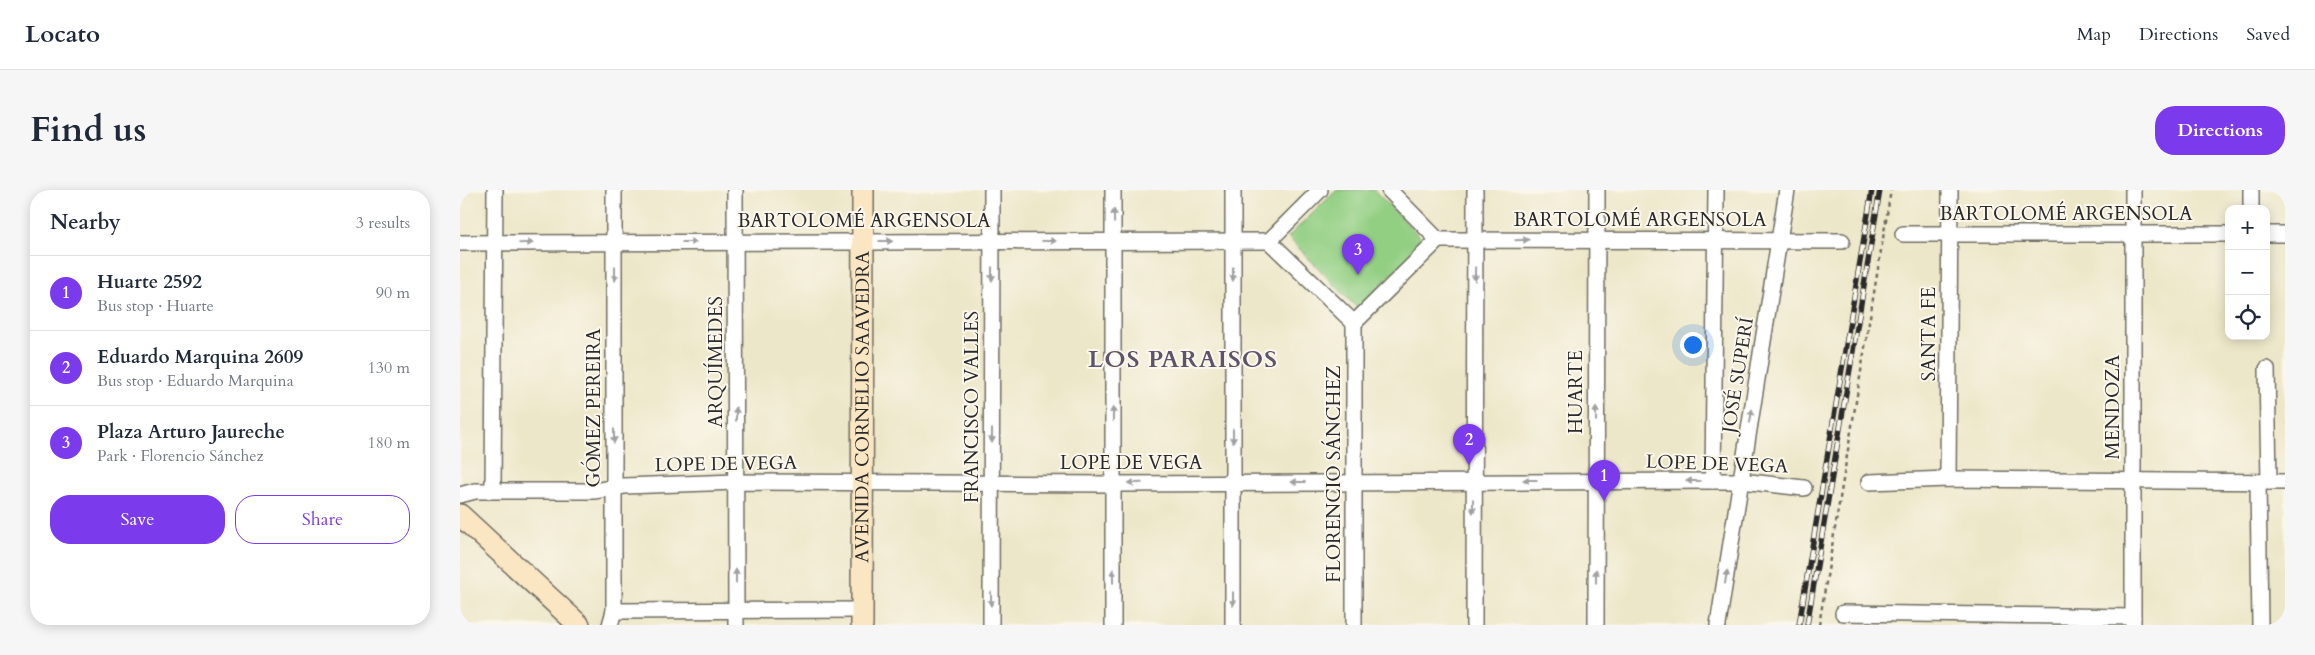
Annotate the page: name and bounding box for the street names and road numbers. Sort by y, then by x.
street label: BARTOLOMÉ ARGENSOLA [1939,201,2193,227]
street label: BARTOLOMÉ ARGENSOLA [1513,207,1767,233]
street label: BARTOLOMÉ ARGENSOLA [737,208,991,234]
street label: AVENIDA CORNELIO SAAVEDRA [849,250,876,563]
street label: SANTA FE [1916,287,1942,381]
street label: ARQUÍMEDES [703,296,729,428]
street label: FRANCISCO VALLES [959,311,985,503]
street label: JOSÉ SUPERÍ [1716,315,1760,438]
street label: GÓMEZ PEREIRA [580,328,607,488]
street label: HUARTE [1563,350,1589,434]
street label: MENDOZA [2100,354,2126,459]
street label: FLORENCIO SÁNCHEZ [1321,365,1347,583]
street label: LOPE DE VEGA [1645,449,1789,479]
street label: LOPE DE VEGA [655,450,798,478]
street label: LOPE DE VEGA [1060,450,1203,476]

